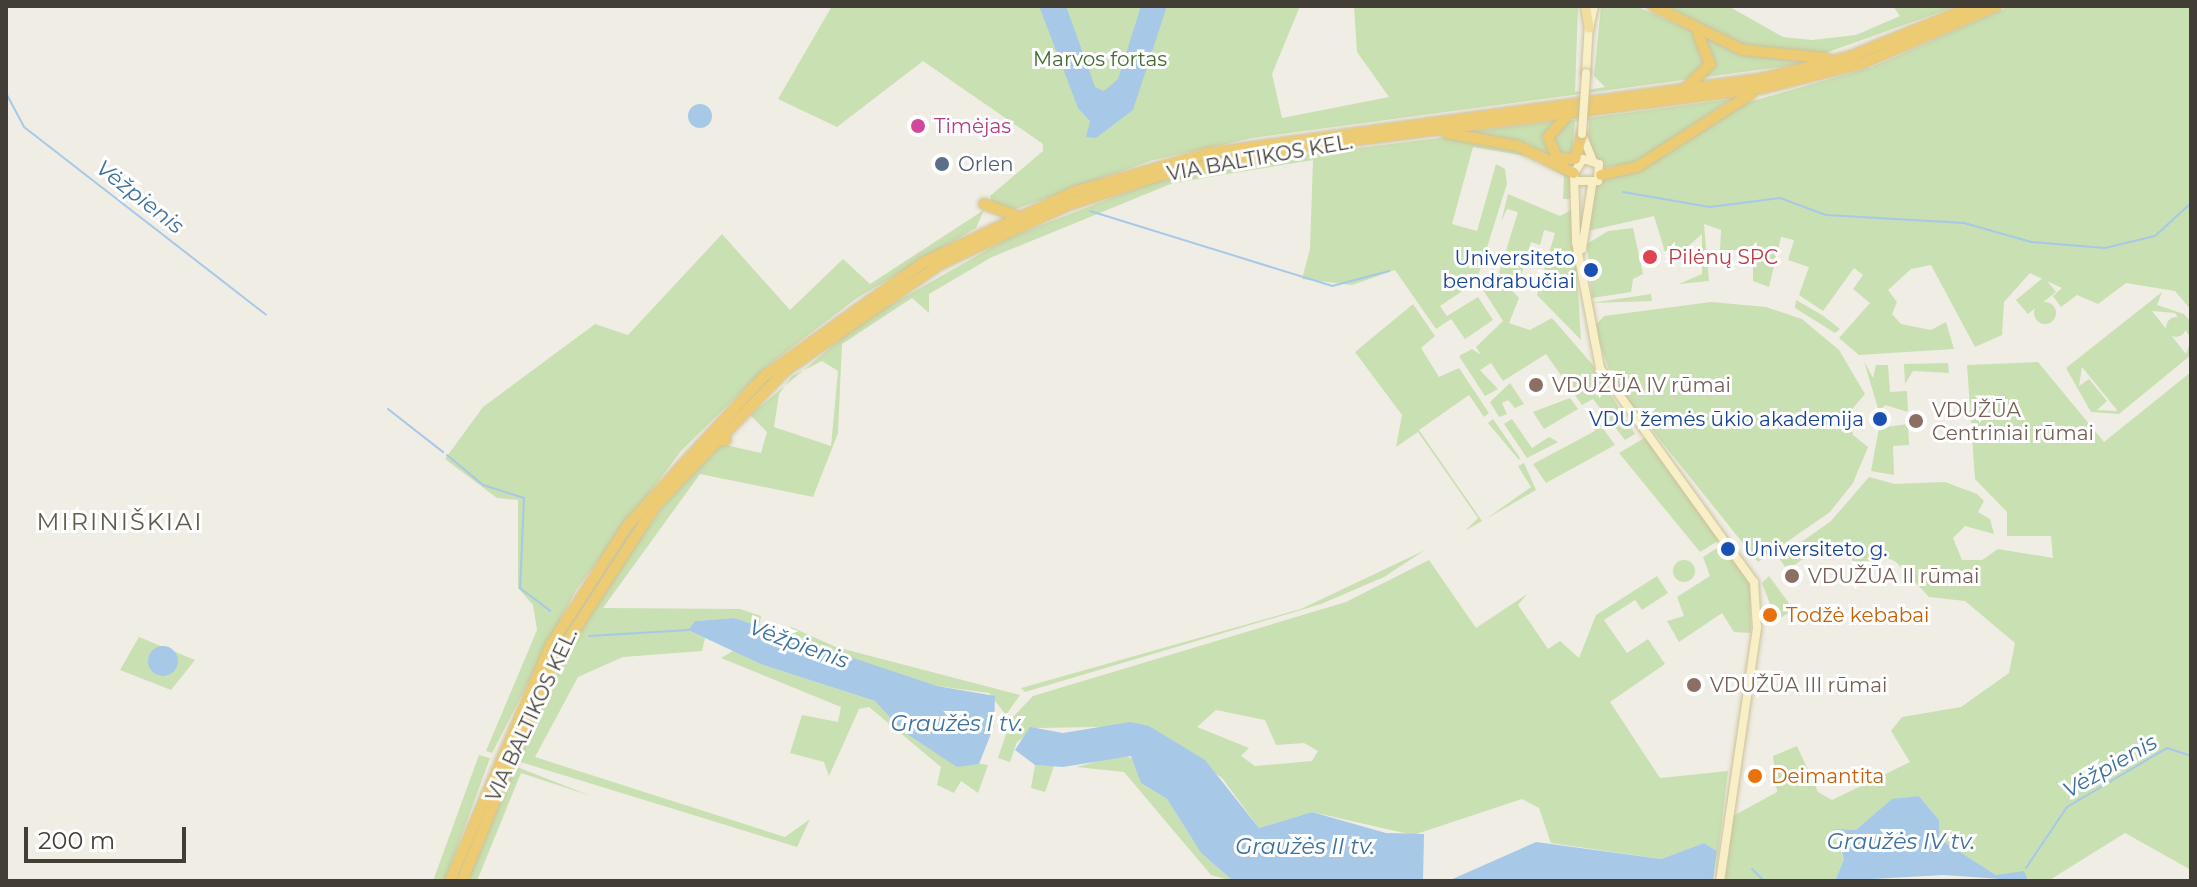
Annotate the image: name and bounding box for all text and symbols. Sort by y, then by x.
park label: Marvos fortas [1033,47,1167,71]
place label: Timėjas [934,114,1011,138]
marker: Timėjas [909,117,927,135]
street label: VIA BALTIKOS KEL. [1165,130,1355,186]
place label: Orlen [958,152,1014,176]
water label: Vėžpienis [91,155,189,239]
marker: Orlen [933,155,951,173]
place label: Pilėnų SPC [1668,245,1778,269]
place label: Universiteto bendrabučiai [1443,246,1575,293]
marker: Pilėnų SPC [1639,246,1661,268]
marker: Universiteto bendrabučiai [1582,261,1600,279]
place label: VDUŽŪA IV rūmai [1552,373,1731,397]
marker: VDUŽŪA IV rūmai [1527,376,1545,394]
place label: VDUŽŪA Centriniai rūmai [1932,398,2094,445]
place label: VDU žemės ūkio akademija [1589,407,1864,431]
marker: VDU žemės ūkio akademija [1871,410,1889,428]
marker: VDUŽŪA Centriniai rūmai [1907,412,1925,430]
district label: MIRINIŠKIAI [36,508,204,536]
place label: Universiteto g. [1744,537,1888,561]
marker: Universiteto g. [1719,540,1737,558]
place label: VDUŽŪA II rūmai [1808,564,1979,588]
marker: VDUŽŪA II rūmai [1783,567,1801,585]
place label: Todžė kebabai [1786,603,1929,627]
marker: Todžė kebabai [1761,606,1779,624]
water label: Vėžpienis [746,614,852,674]
street label: VIA BALTIKOS KEL. [481,625,583,805]
place label: VDUŽŪA III rūmai [1710,673,1887,697]
marker: VDUŽŪA III rūmai [1685,676,1703,694]
water label: Graužės I tv. [890,711,1024,737]
water label: Vėžpienis [2058,729,2162,803]
place label: Deimantita [1771,764,1884,788]
marker: Deimantita [1746,767,1764,785]
scale bar [28,811,190,861]
text: 200 m [38,826,115,855]
water label: Graužės IV tv. [1827,829,1975,855]
water label: Graužės II tv. [1235,834,1375,860]

